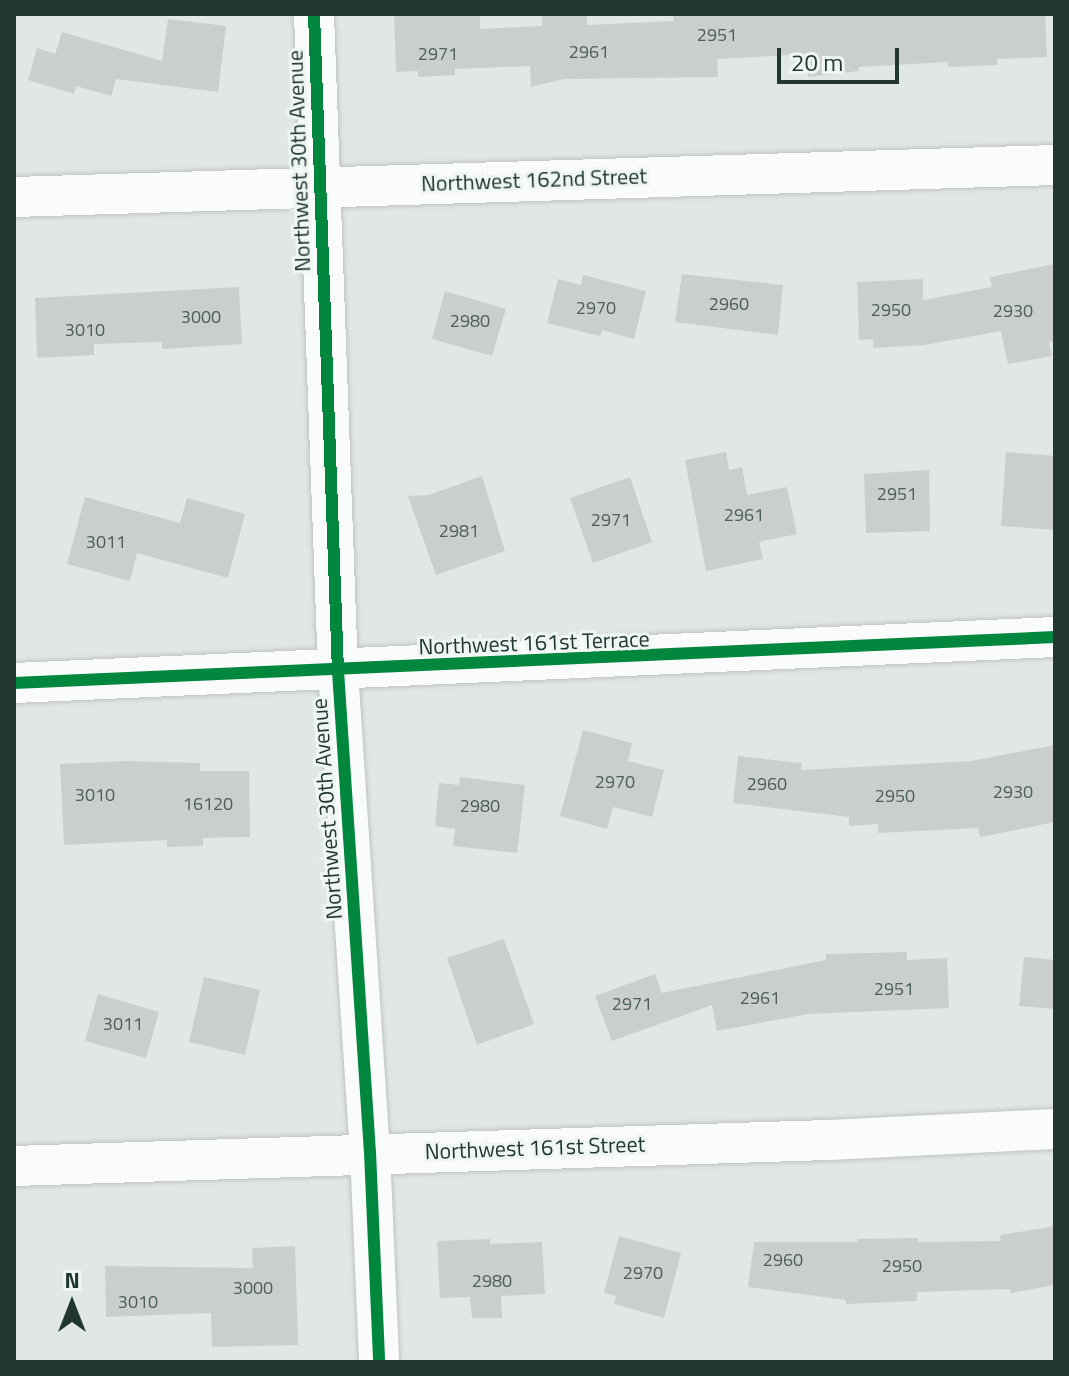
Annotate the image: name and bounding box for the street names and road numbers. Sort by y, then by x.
street label: Northwest 30th Avenue [282,50,316,272]
street label: Northwest 162nd Street [421,163,647,197]
street label: Northwest 161st Terrace [418,626,650,660]
street label: Northwest 30th Avenue [306,697,348,921]
street label: Northwest 161st Street [424,1131,646,1165]

